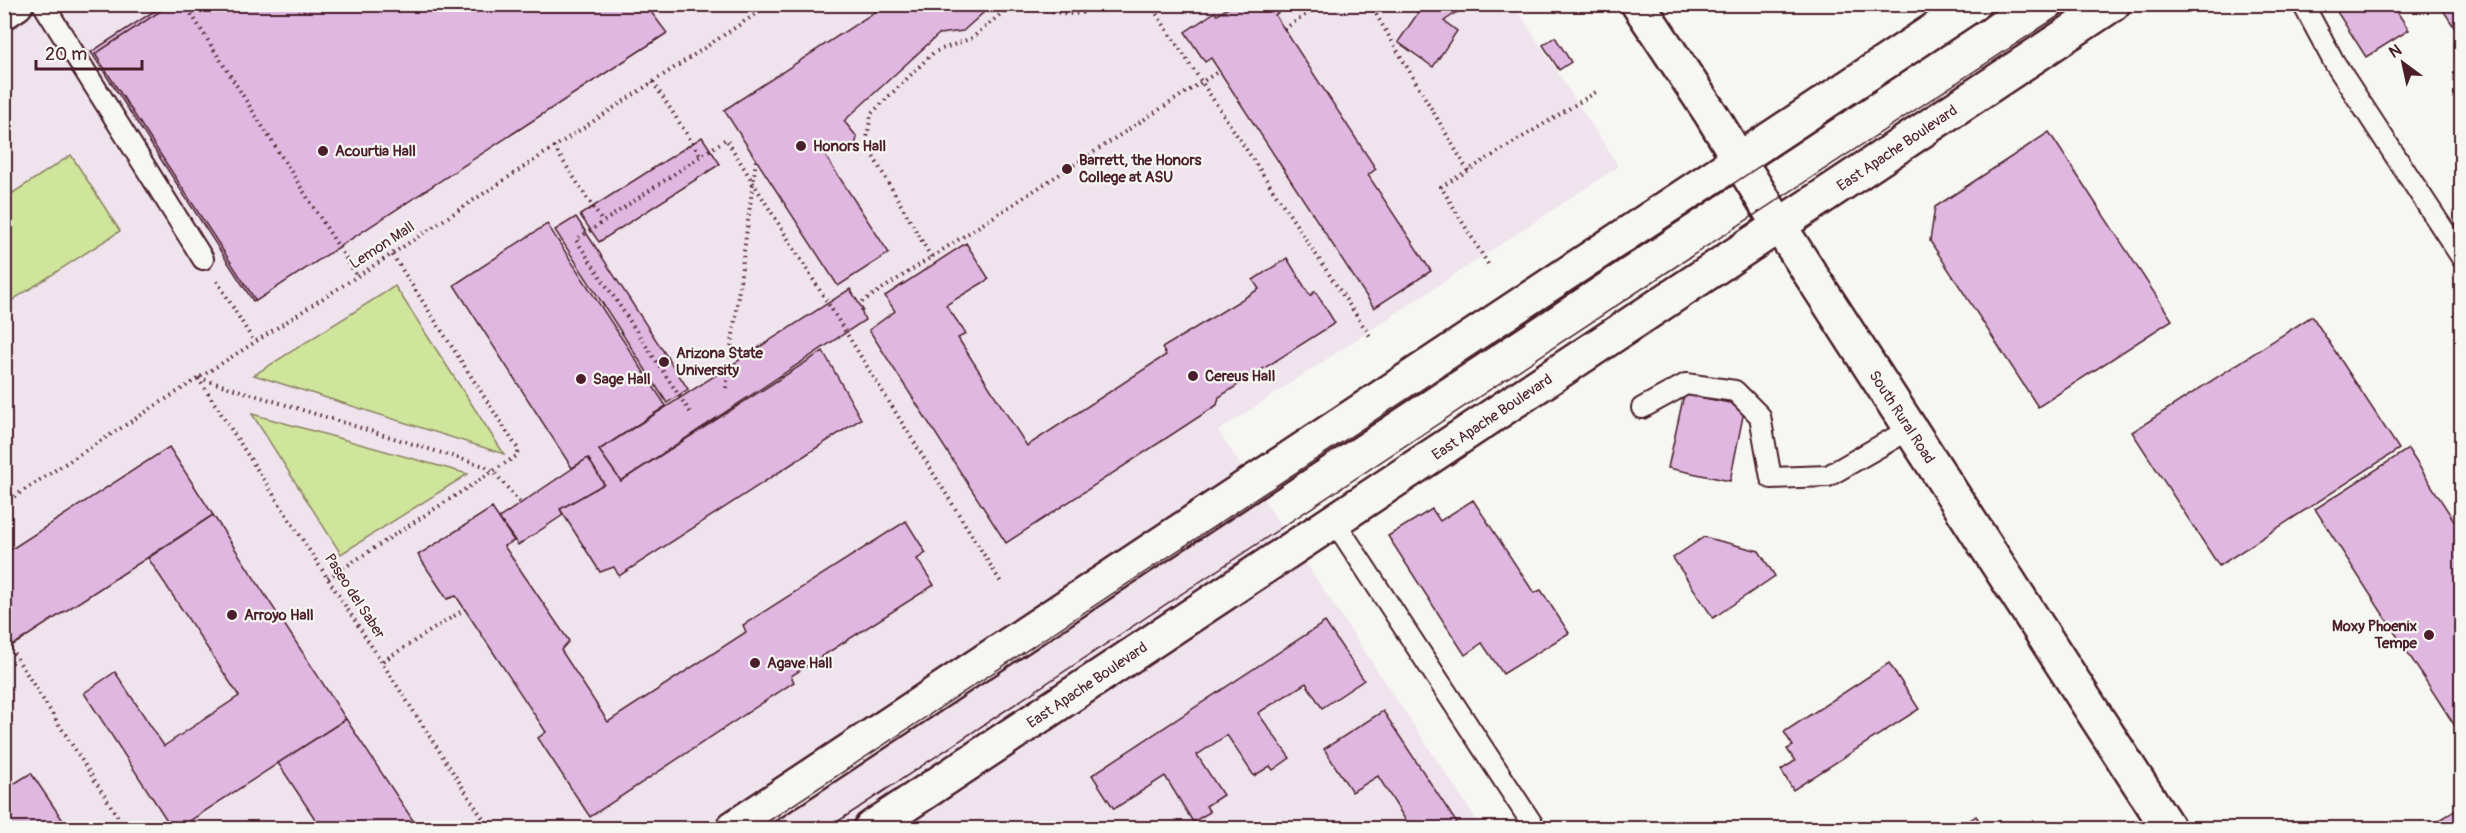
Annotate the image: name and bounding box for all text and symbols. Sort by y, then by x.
scale bar [36,33,142,71]
north arrow [2373,33,2433,93]
text: N [2385,40,2406,63]
text: 20 m [45,43,87,66]
street label: East Apache Boulevard [1833,101,1961,196]
place label: Honors Hall [813,137,886,156]
marker: Honors Hall [794,139,808,153]
place label: Acourtia Hall [335,142,416,161]
marker: Acourtia Hall [316,144,330,158]
place label: Barrett, the Honors College at ASU [1079,151,1202,187]
marker: Barrett, the Honors College at ASU [1060,162,1074,176]
street label: Lemon Mall [346,217,418,273]
place label: Arizona State University [676,344,764,380]
marker: Arizona State University [657,355,671,369]
place label: Cereus Hall [1205,367,1275,386]
street label: South Rural Road [1864,367,1939,467]
marker: Cereus Hall [1186,369,1200,383]
place label: Sage Hall [593,370,651,389]
street label: East Apache Boulevard [1428,370,1556,465]
marker: Sage Hall [574,372,588,386]
street label: Paseo del Saber [320,550,389,643]
place label: Arroyo Hall [244,606,314,625]
marker: Arroyo Hall [225,608,239,622]
place label: Moxy Phoenix Tempe [2332,617,2418,653]
marker: Moxy Phoenix Tempe [2422,628,2436,642]
street label: East Apache Boulevard [1023,638,1151,733]
place label: Agave Hall [767,654,832,673]
marker: Agave Hall [748,656,762,670]

